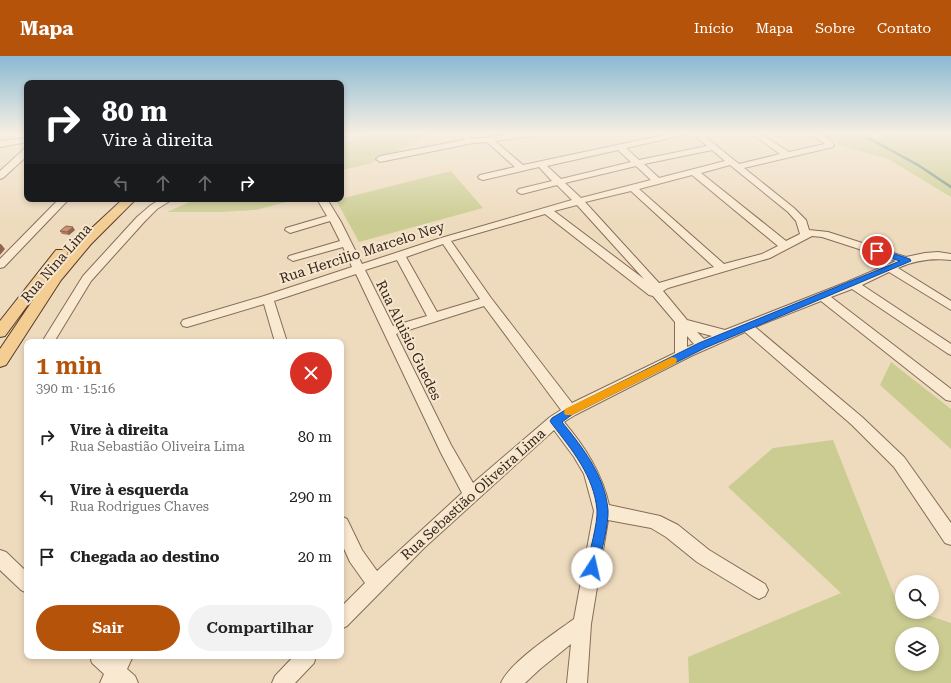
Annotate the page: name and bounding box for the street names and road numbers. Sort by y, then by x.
street label: Rua Hercilio Marcelo Ney [278,218,447,286]
street label: Rua Nina Lima [18,220,95,305]
street label: Rua Aluisio Guedes [373,278,445,403]
street label: Rua Sebastião Oliveira Lima [398,425,549,563]

